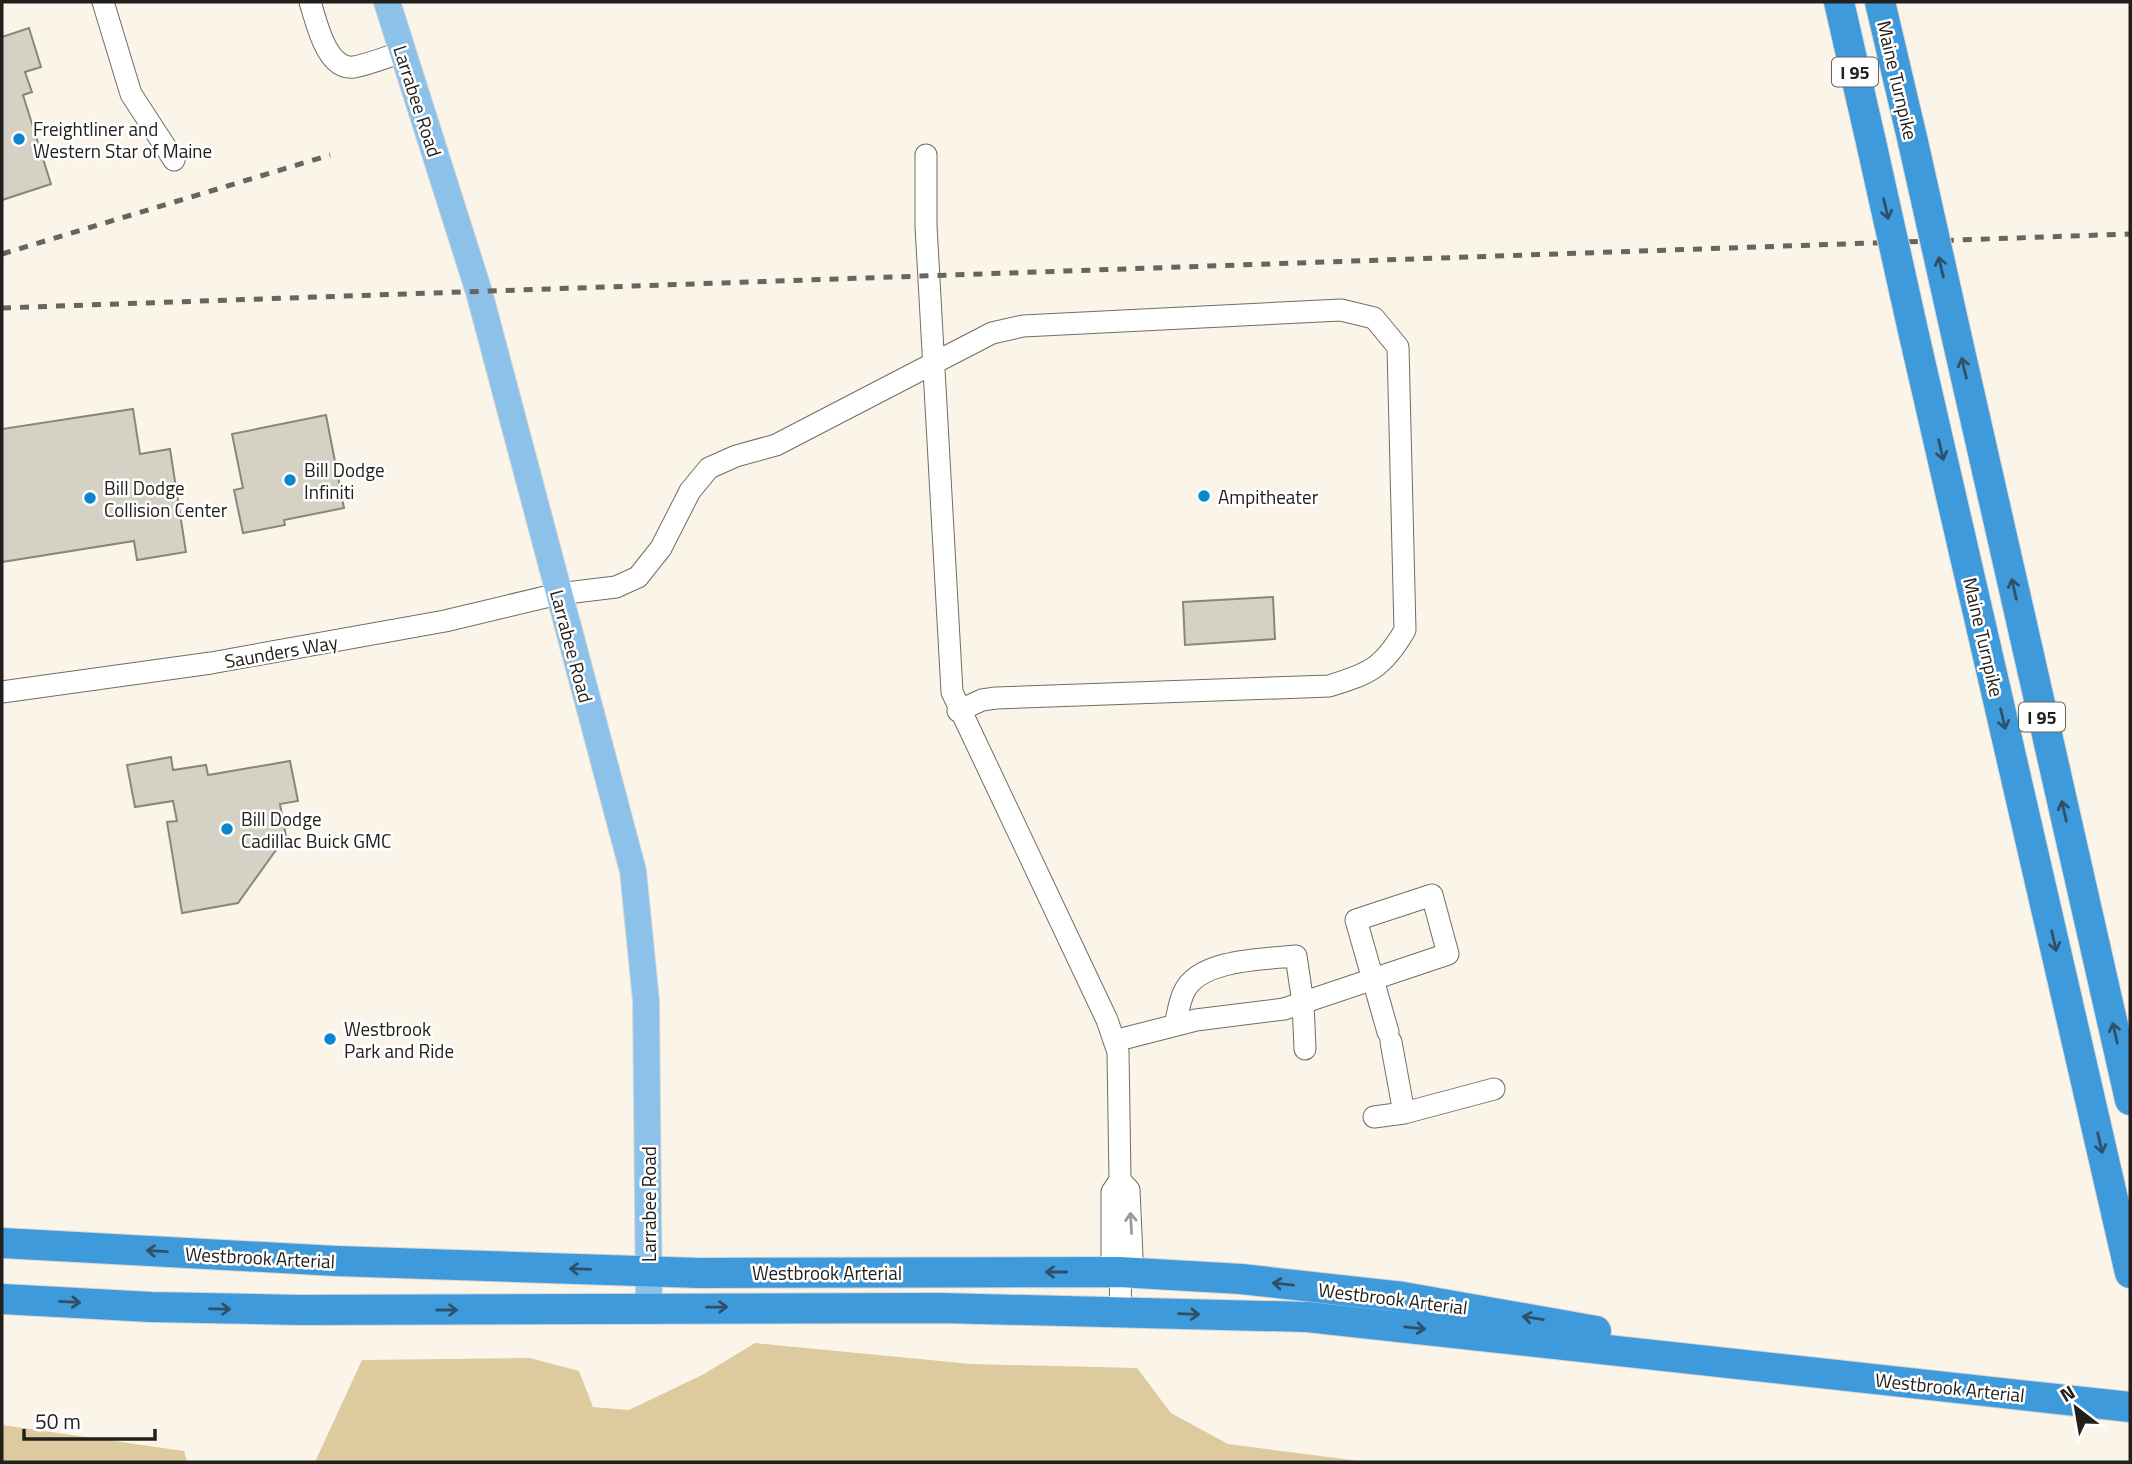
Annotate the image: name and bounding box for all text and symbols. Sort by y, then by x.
street label: Maine Turnpike [1870,18,1926,142]
street label: Larrabee Road [386,41,450,161]
road number: I 95 [1832,58,1878,86]
place label: Freightliner and Western Star of Maine [33,114,212,165]
marker: Freightliner and Western Star of Maine [11,131,27,147]
one-way arrow [1879,197,1893,220]
one-way arrow [1934,256,1947,279]
one-way arrow [1956,357,1969,379]
one-way arrow [1936,438,1949,460]
place label: Bill Dodge Infiniti [304,455,385,506]
marker: Bill Dodge Infiniti [282,472,298,488]
place label: Bill Dodge Collision Center [104,473,228,524]
place label: Ampitheater [1218,482,1319,511]
marker: Ampitheater [1196,488,1212,504]
marker: Bill Dodge Collision Center [82,490,98,506]
street label: Maine Turnpike [1956,575,2012,699]
one-way arrow [2007,579,2020,601]
street label: Larrabee Road [543,586,601,706]
street label: Saunders Way [222,627,340,675]
road number: I 95 [2019,702,2065,732]
one-way arrow [1997,707,2010,730]
one-way arrow [2057,800,2070,823]
place label: Bill Dodge Cadillac Buick GMC [241,804,391,855]
marker: Bill Dodge Cadillac Buick GMC [219,821,235,837]
one-way arrow [2048,929,2061,952]
place label: Westbrook Park and Ride [344,1014,454,1065]
one-way arrow [2108,1022,2121,1045]
marker: Westbrook Park and Ride [322,1031,338,1047]
one-way arrow [2094,1131,2108,1154]
street label: Larrabee Road [634,1146,663,1262]
one-way arrow [1124,1212,1137,1235]
street label: Westbrook Arterial [184,1239,336,1275]
one-way arrow [146,1245,169,1258]
street label: Westbrook Arterial [752,1258,902,1287]
one-way arrow [569,1262,592,1276]
one-way arrow [1045,1265,1068,1279]
street label: Westbrook Arterial [1317,1274,1469,1322]
one-way arrow [1272,1277,1295,1290]
one-way arrow [58,1296,81,1309]
one-way arrow [705,1300,728,1314]
one-way arrow [208,1302,231,1315]
one-way arrow [435,1303,458,1317]
one-way arrow [1177,1307,1200,1320]
one-way arrow [1522,1311,1545,1324]
one-way arrow [1404,1322,1426,1335]
street label: Westbrook Arterial [1874,1365,2026,1409]
north arrow [2041,1373,2111,1443]
text: N [2054,1377,2080,1409]
scale bar [24,1398,156,1442]
text: 50 m [35,1405,81,1437]

